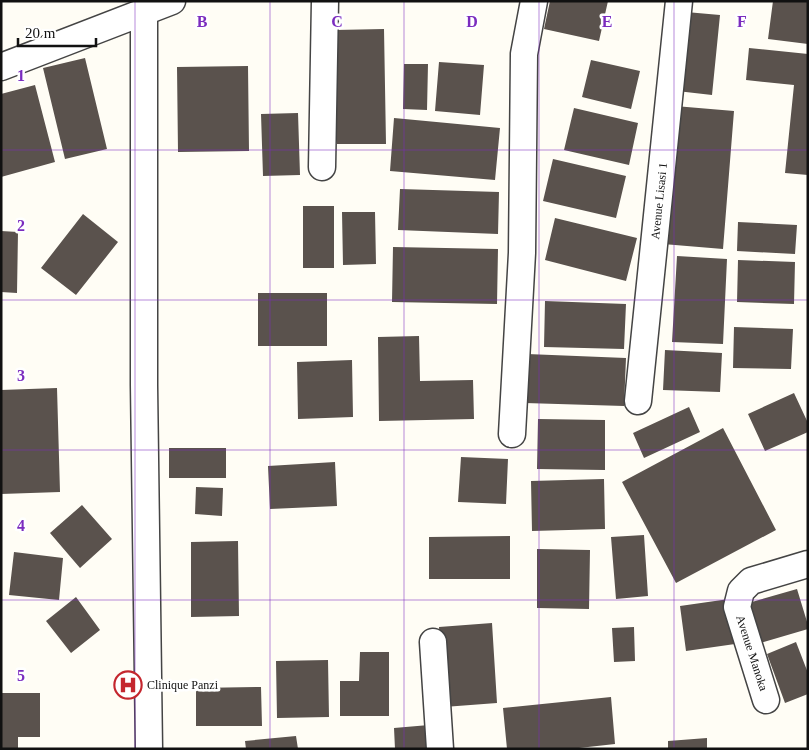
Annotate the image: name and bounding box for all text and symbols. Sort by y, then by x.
text: B [197,13,208,30]
text: C [331,13,343,30]
text: D [466,13,478,30]
text: E [602,13,612,30]
text: F [737,13,747,30]
scale bar [18,15,95,47]
text: 20 m [25,25,56,41]
text: 1 [17,67,25,84]
street label: Avenue Lisasi 1 [648,162,670,240]
text: 2 [17,217,25,234]
text: 3 [17,367,25,384]
text: 4 [17,517,25,534]
street label: Avenue Manoka [733,613,771,693]
text: 5 [17,667,25,684]
hospital icon: Clinique Panzi [113,670,143,700]
place label: Clinique Panzi [147,678,219,692]

